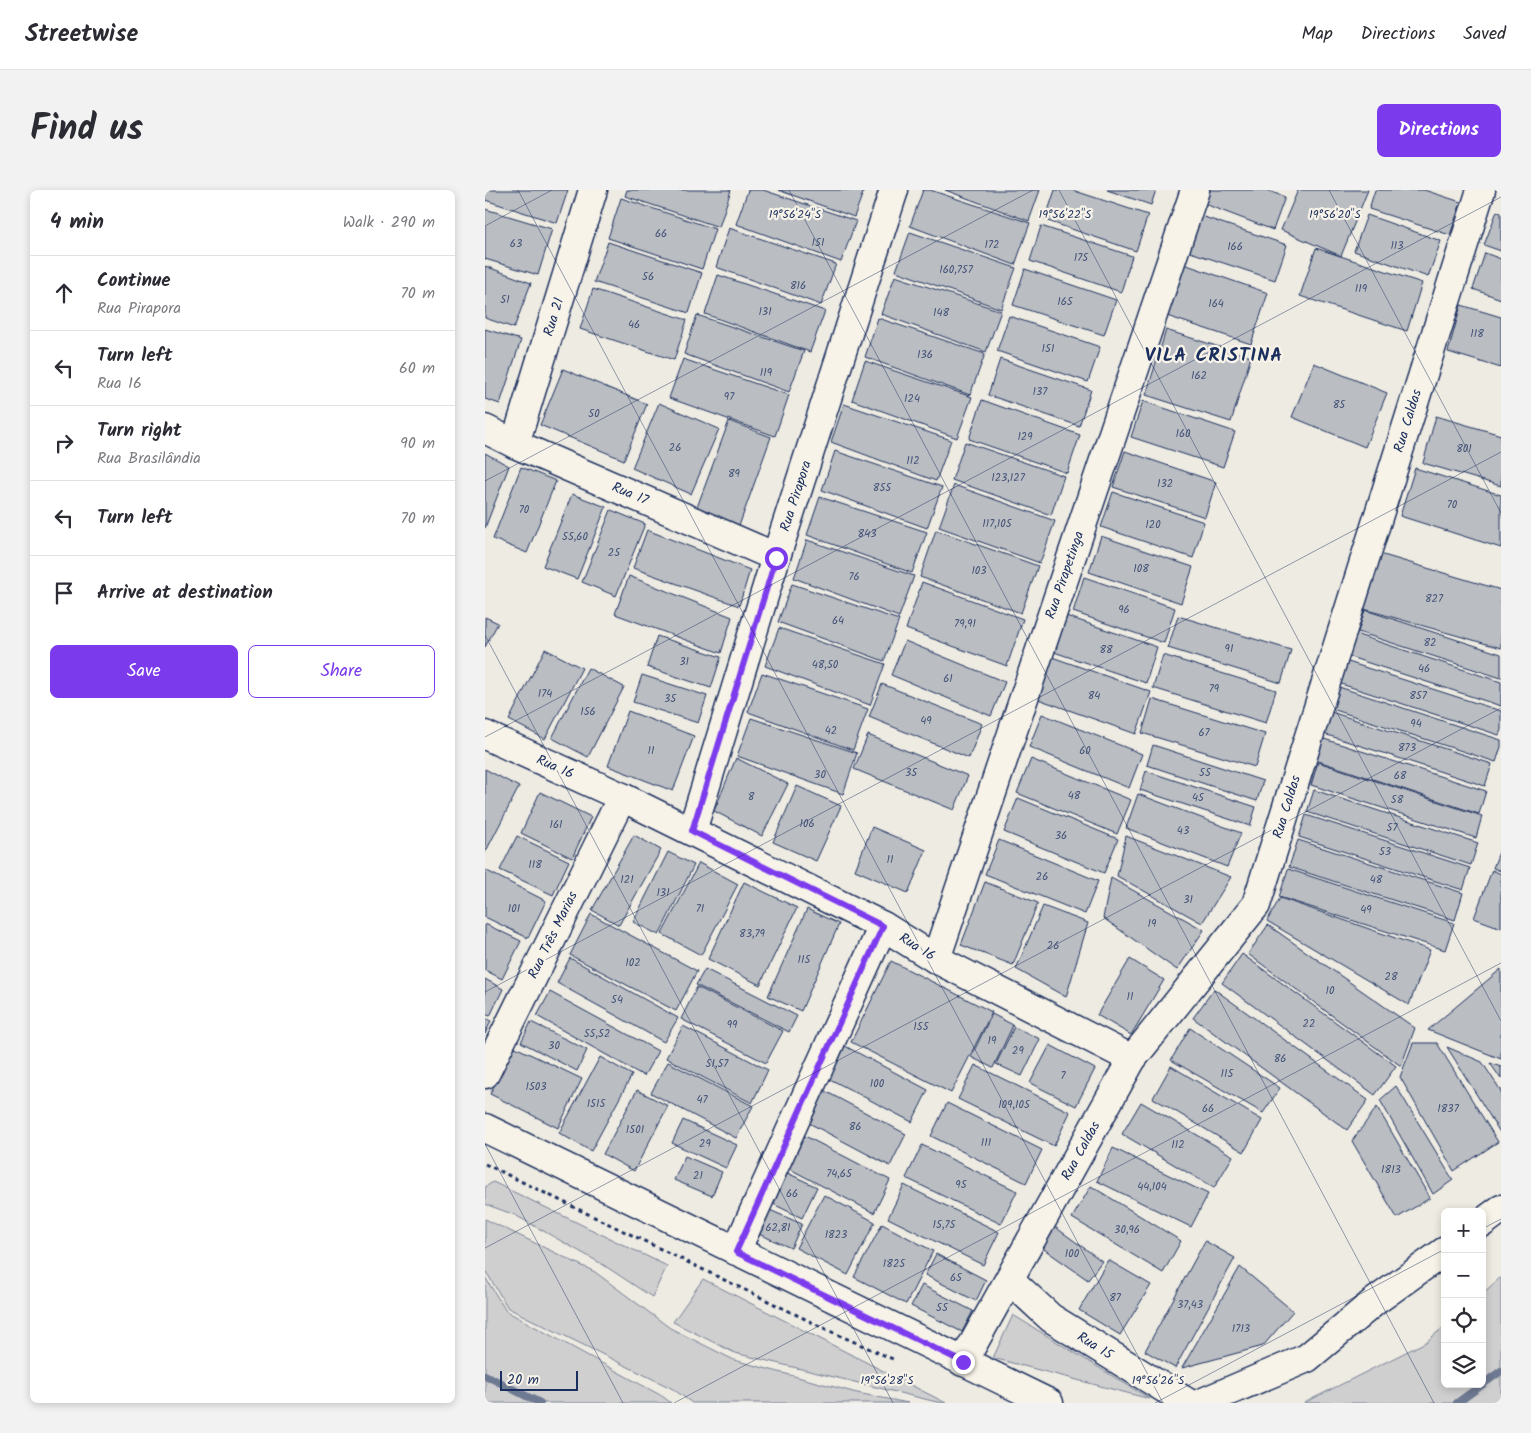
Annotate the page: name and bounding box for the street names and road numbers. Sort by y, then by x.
street label: Rua 21 [538,295,570,339]
street label: Rua Caldas [1388,387,1428,455]
street label: Rua Pirapora [774,458,818,534]
street label: Rua 17 [608,476,652,512]
street label: Rua Pirapetinga [1040,528,1090,622]
street label: Rua 16 [533,749,577,785]
street label: Rua Caldas [1267,773,1307,841]
street label: Rua Três Marias [522,887,584,983]
street label: Rua 16 [895,927,939,967]
street label: Rua Caldas [1056,1117,1106,1185]
street label: Rua 15 [1073,1326,1119,1366]

